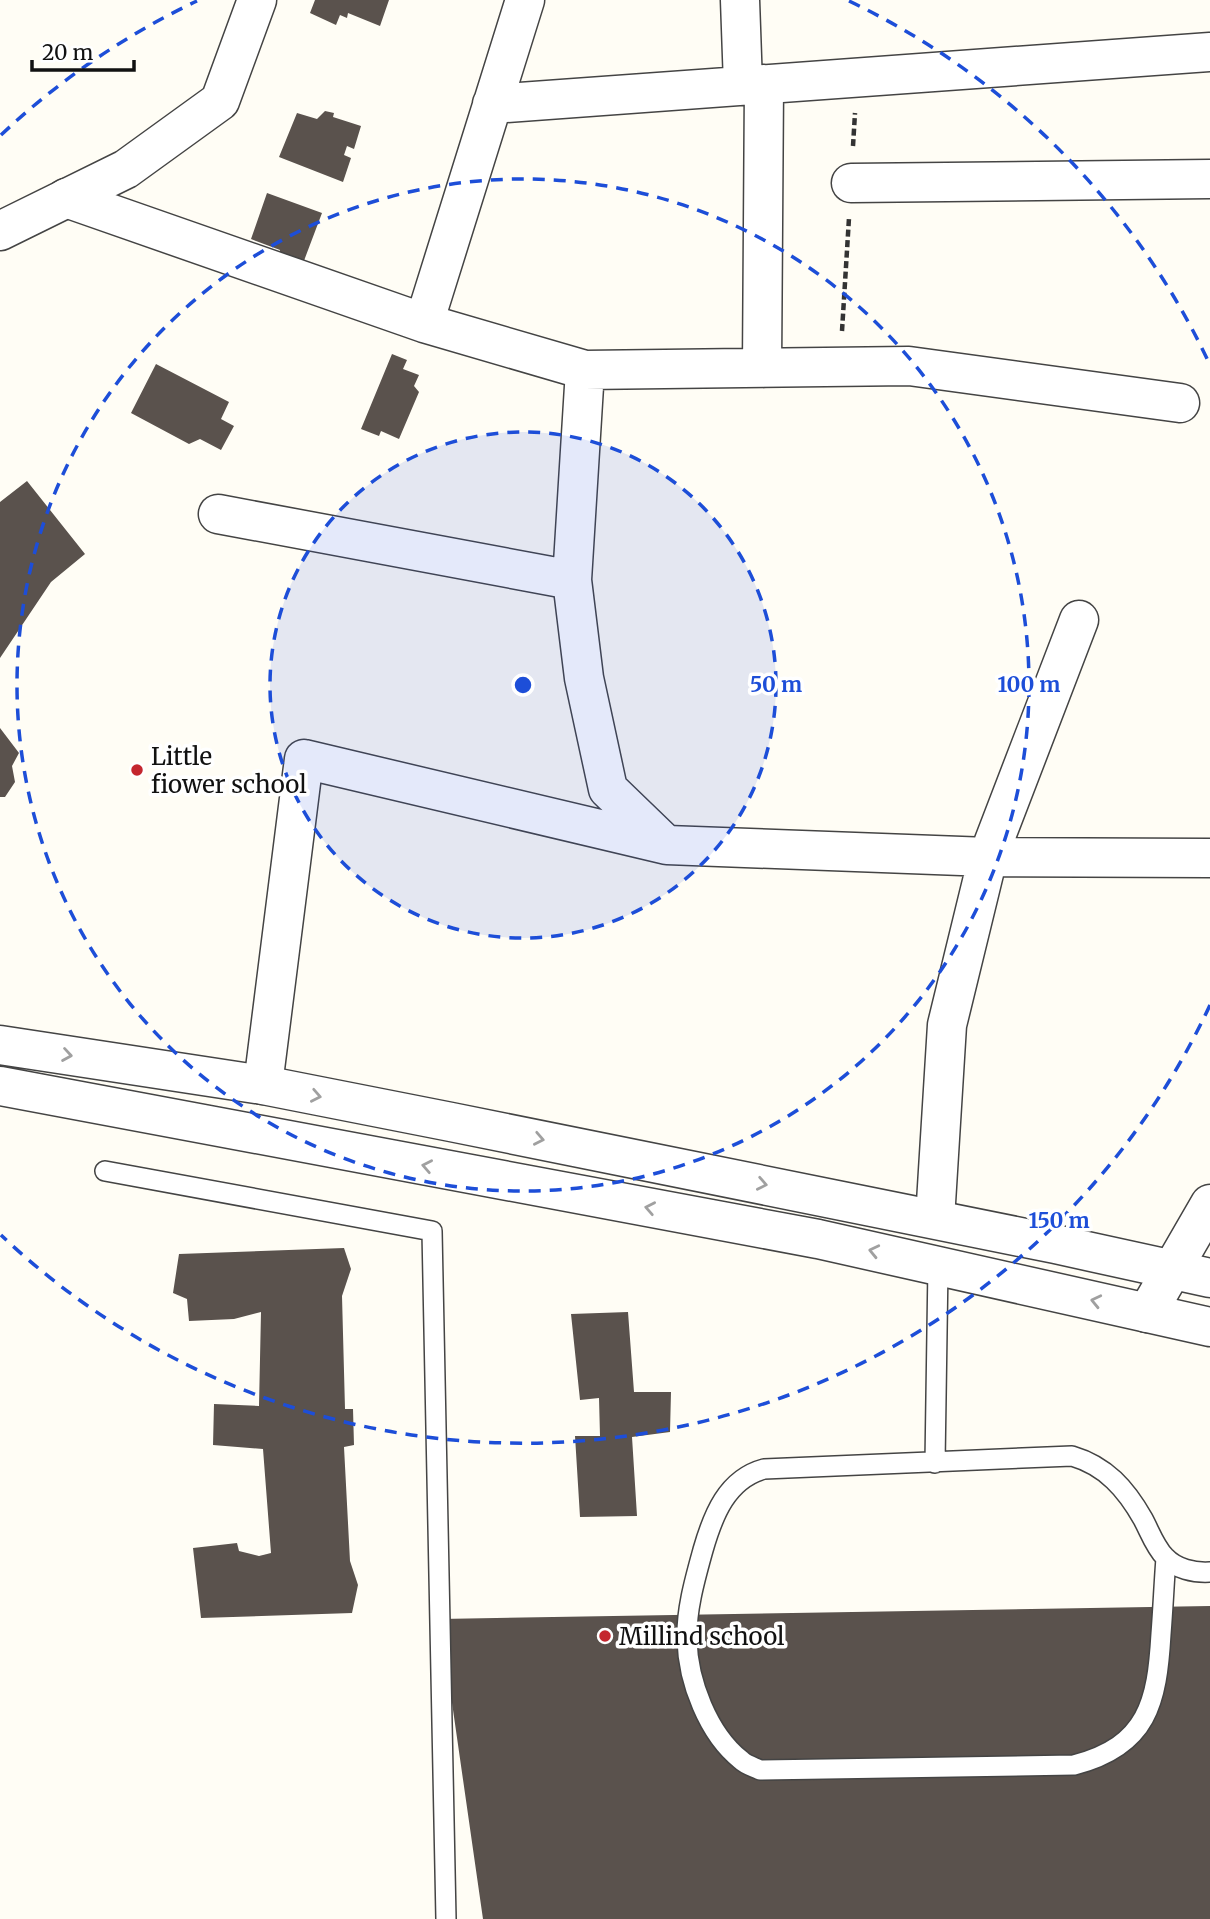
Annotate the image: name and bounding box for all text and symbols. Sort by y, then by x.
scale bar [32,28,133,72]
text: 20 m [42,39,94,66]
text: 50 m [750,671,802,698]
text: 100 m [998,671,1060,698]
centre of rings [511,673,535,697]
place label: Little fiower school [151,741,307,800]
marker: Little fiower school [129,762,145,778]
one-way arrow [62,1047,73,1062]
one-way arrow [310,1087,322,1102]
one-way arrow [533,1131,545,1146]
one-way arrow [421,1159,433,1174]
one-way arrow [756,1176,768,1191]
one-way arrow [644,1201,656,1216]
text: 150 m [1028,1207,1090,1234]
one-way arrow [868,1245,880,1260]
one-way arrow [1090,1295,1102,1310]
place label: Millind school [619,1621,785,1652]
marker: Millind school [597,1628,613,1644]

